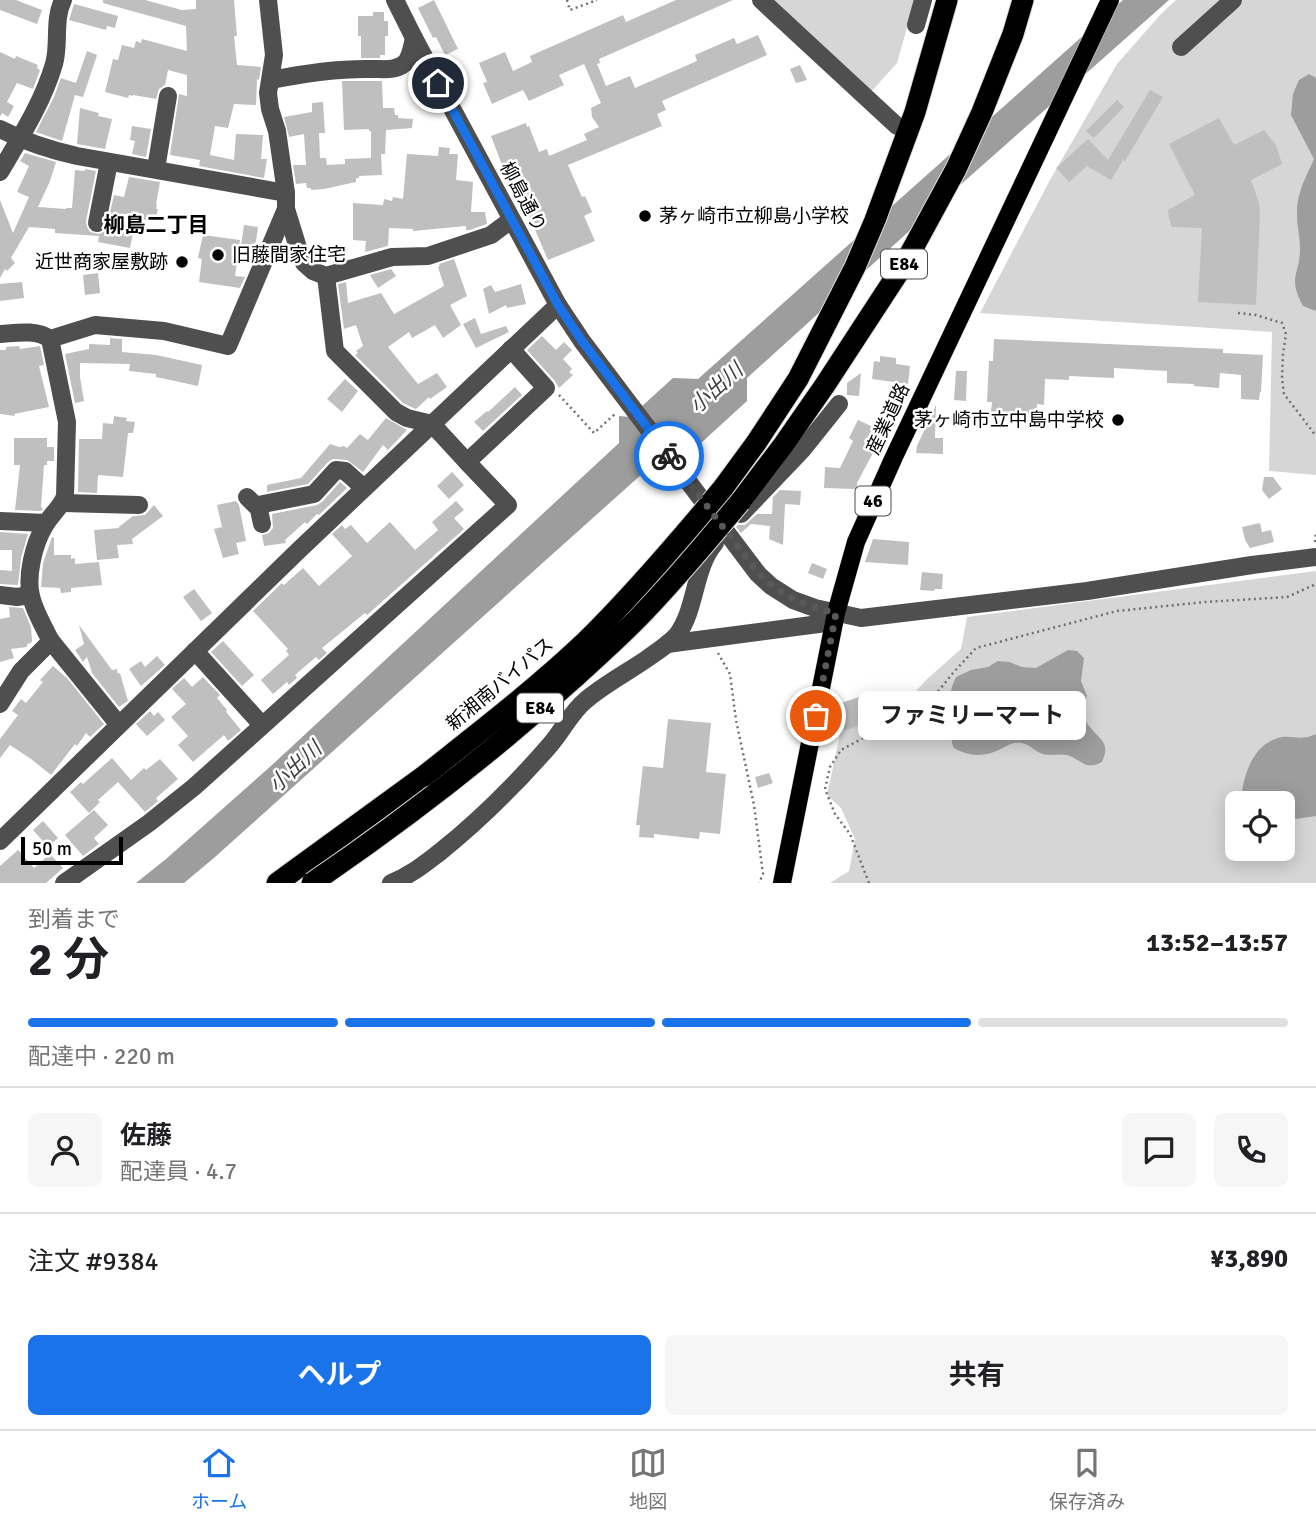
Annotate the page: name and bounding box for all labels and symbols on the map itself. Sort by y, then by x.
pin [408,53,468,113]
street label: 柳島通り [495,158,551,236]
place label: 茅ヶ崎市立柳島小学校 [659,204,849,228]
marker: 茅ヶ崎市立柳島小学校 [637,208,653,224]
district label: 柳島二丁目 [104,212,209,238]
place label: 旧藤間家住宅 [232,243,346,267]
marker: 旧藤間家住宅 [210,247,226,263]
place label: 近世商家屋敷跡 [35,250,168,274]
road number: E84 [881,250,927,278]
marker: 近世商家屋敷跡 [174,254,190,270]
water label: 小出川 [684,356,750,419]
street label: 産業道路 [861,379,915,459]
place label: 茅ヶ崎市立中島中学校 [914,408,1104,432]
marker: 茅ヶ崎市立中島中学校 [1110,412,1126,428]
courier [634,421,704,491]
road number: 46 [856,486,890,516]
street label: 新湘南バイパス [441,632,559,736]
pin [786,686,846,746]
callout: ファミリーマート [858,692,1086,740]
road number: E84 [517,694,563,722]
water label: 小出川 [263,735,328,798]
scale bar [21,834,122,866]

